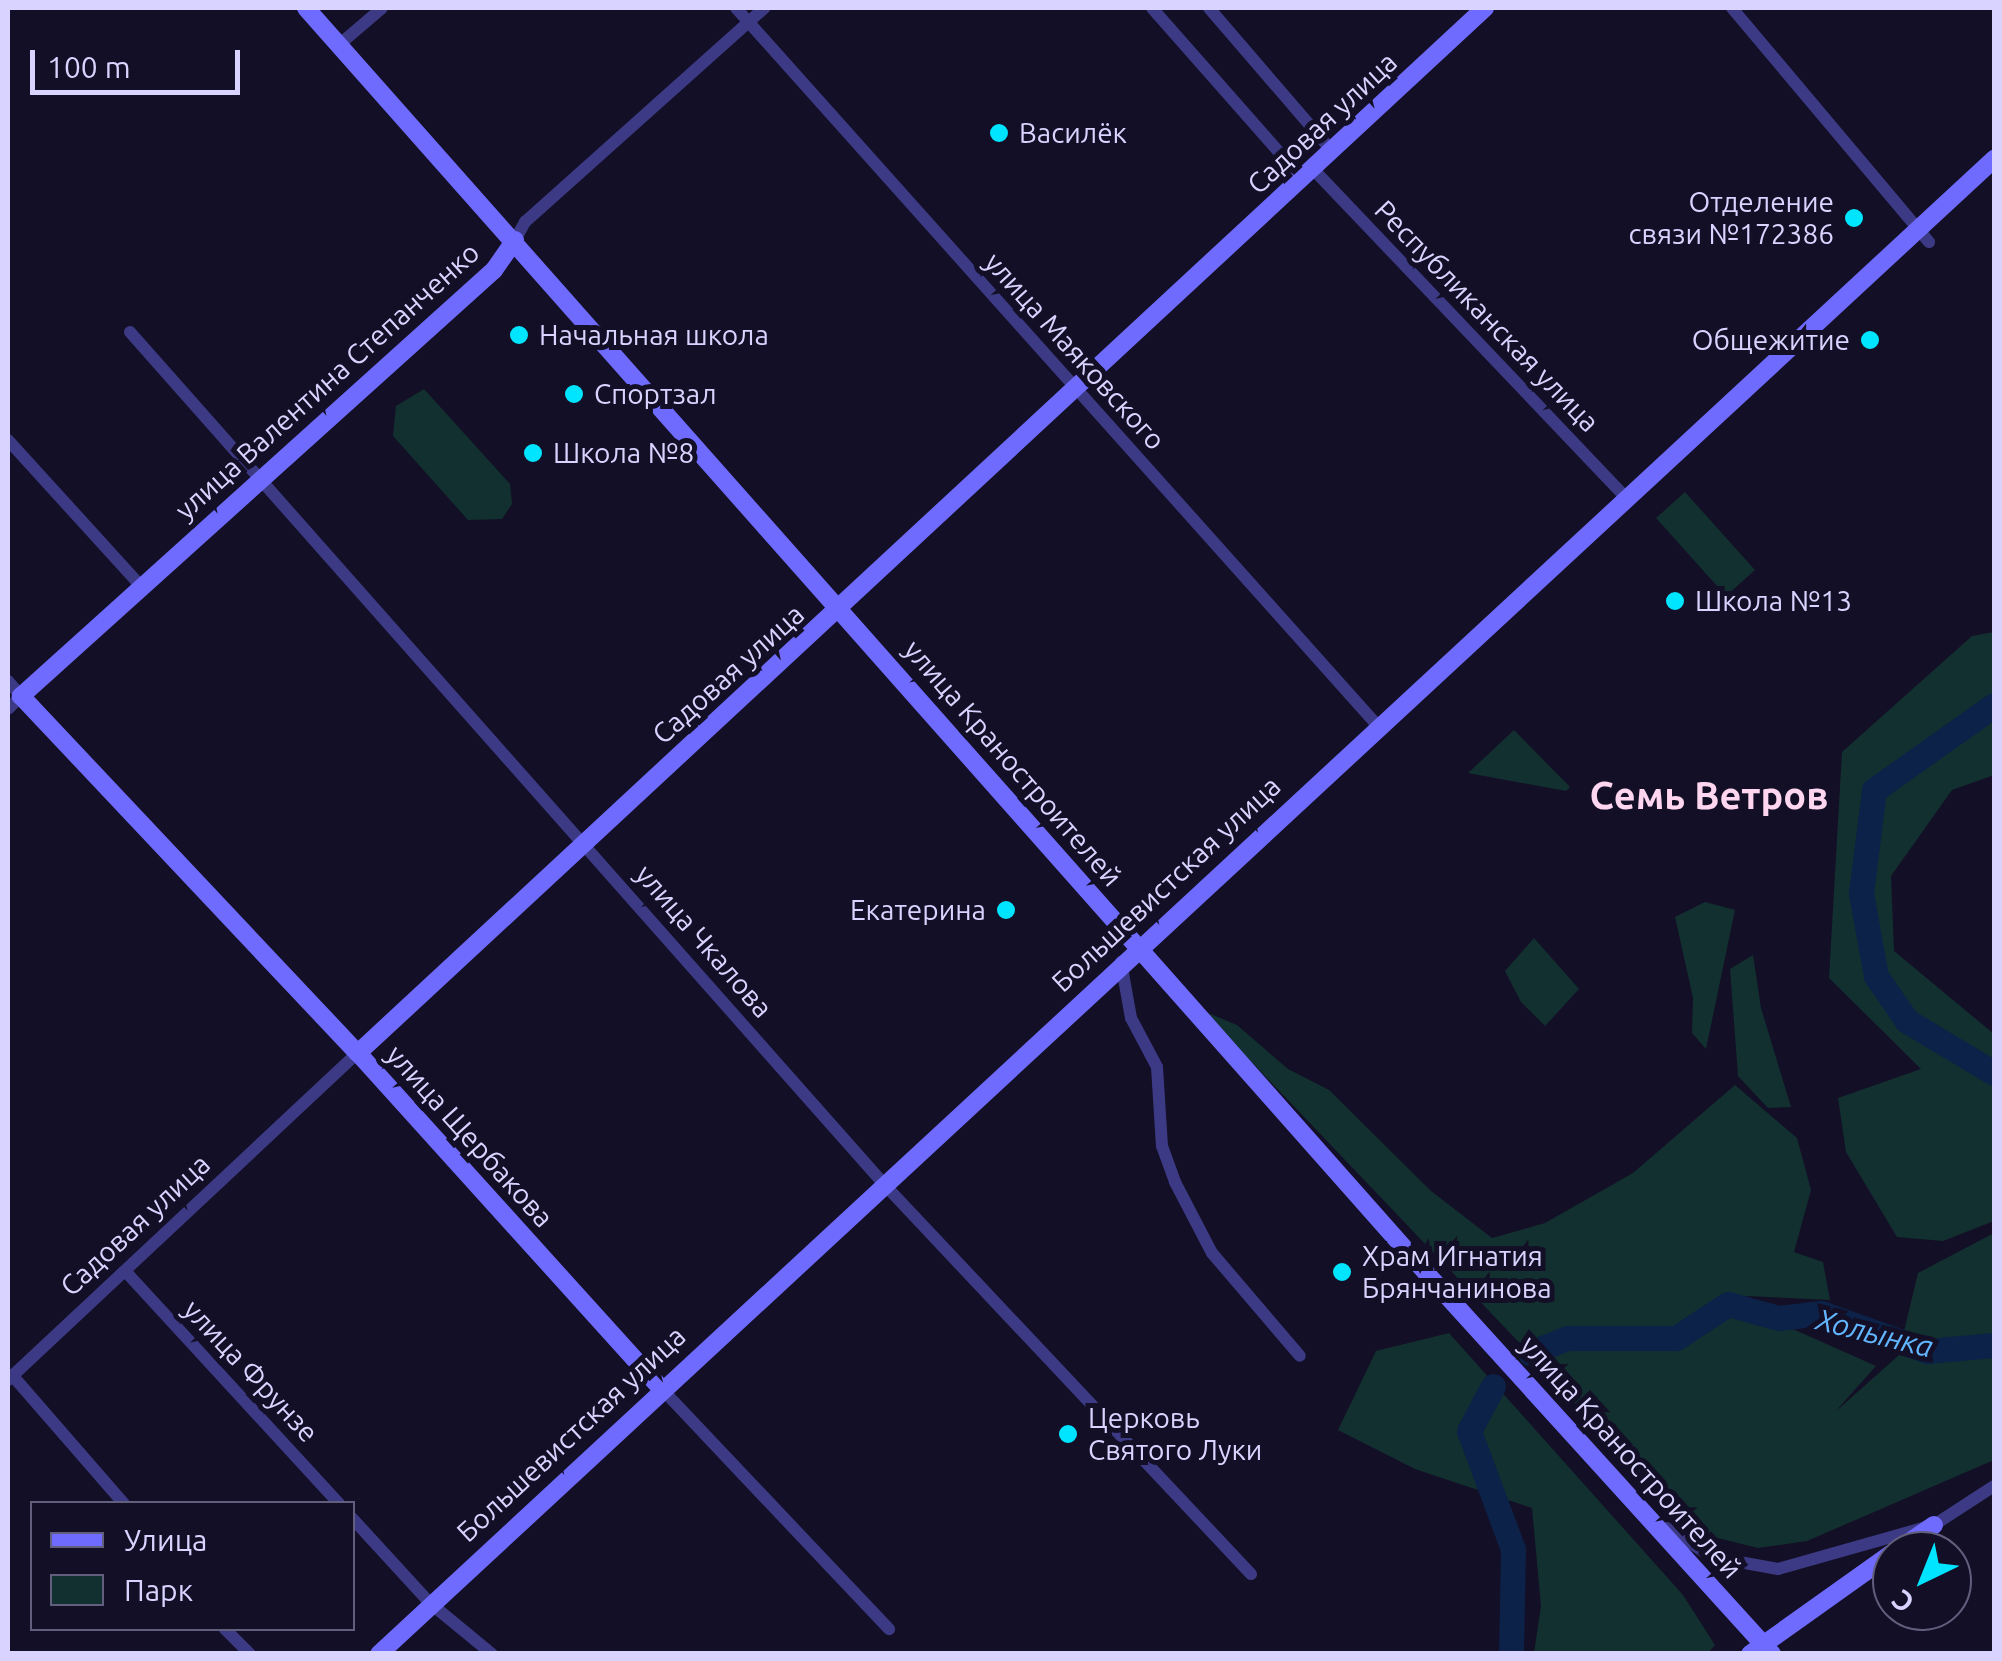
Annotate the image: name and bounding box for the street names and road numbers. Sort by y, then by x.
street label: Садовая улица [1240,45,1404,201]
street label: Республиканская улица [1368,193,1606,439]
street label: улица Валентина Степанченко [168,235,486,527]
street label: улица Маяковского [978,246,1172,456]
street label: Садовая улица [645,597,811,751]
street label: улица Краностроителей [897,633,1129,893]
street label: Большевистская улица [1045,769,1287,999]
street label: улица Чкалова [628,858,780,1024]
street label: улица Щербакова [379,1038,561,1234]
street label: Садовая улица [53,1147,217,1303]
street label: улица Фрунзе [177,1293,325,1449]
street label: Большевистская улица [450,1319,692,1549]
street label: улица Краностроителей [1513,1329,1749,1585]

